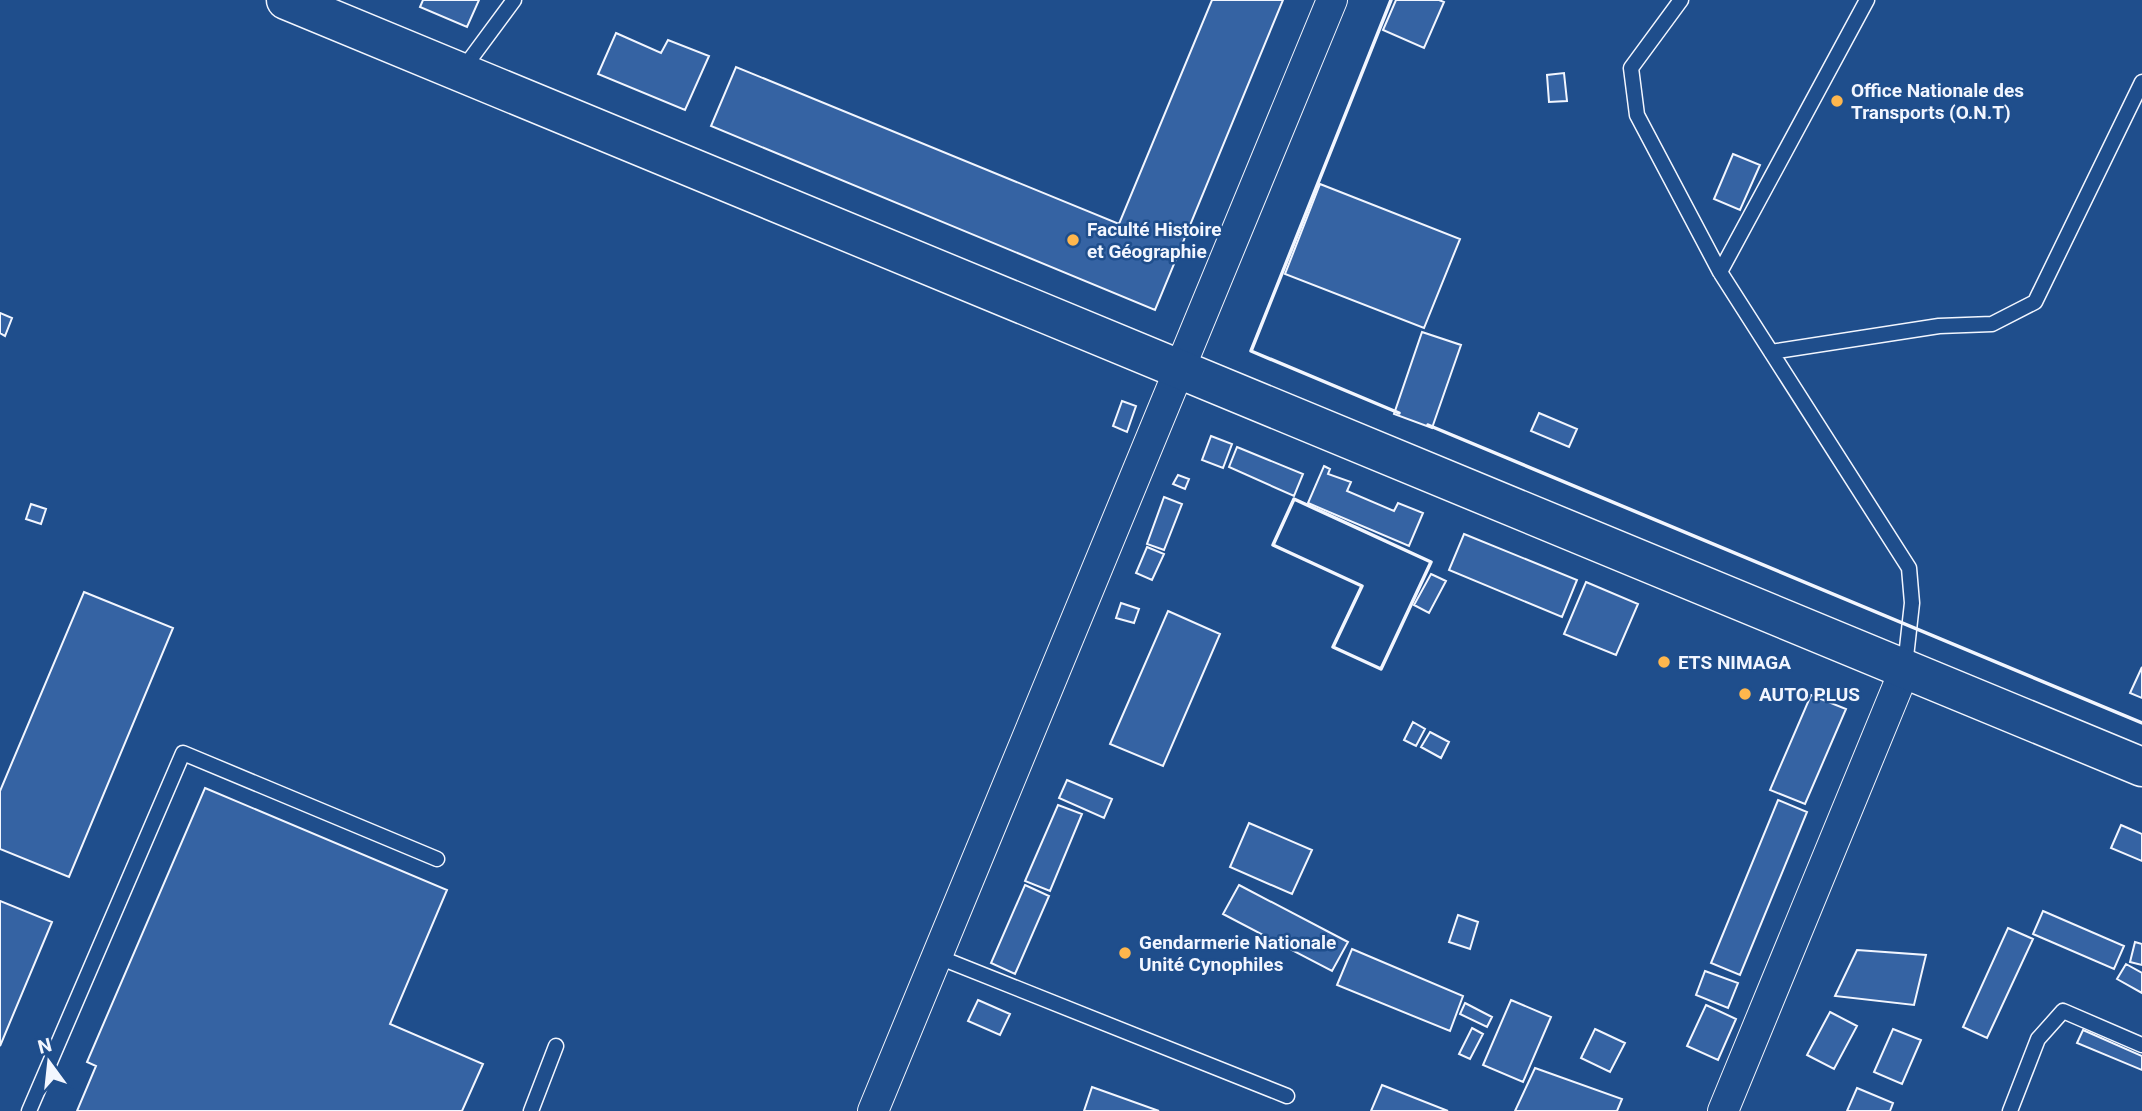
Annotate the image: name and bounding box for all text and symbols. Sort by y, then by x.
place label: Office Nationale des Transports (O.N.T) [1851,79,2024,124]
marker: Office Nationale des Transports (O.N.T) [1829,93,1845,109]
place label: Faculté Histoire et Géographie [1087,218,1221,263]
marker: Faculté Histoire et Géographie [1065,232,1081,248]
place label: ETS NIMAGA [1678,651,1791,674]
marker: ETS NIMAGA [1656,654,1672,670]
place label: AUTO PLUS [1759,683,1860,706]
marker: AUTO PLUS [1737,686,1753,702]
place label: Gendarmerie Nationale Unité Cynophiles [1139,931,1336,976]
marker: Gendarmerie Nationale Unité Cynophiles [1117,945,1133,961]
north arrow [14,1027,84,1097]
text: N [35,1033,54,1059]

